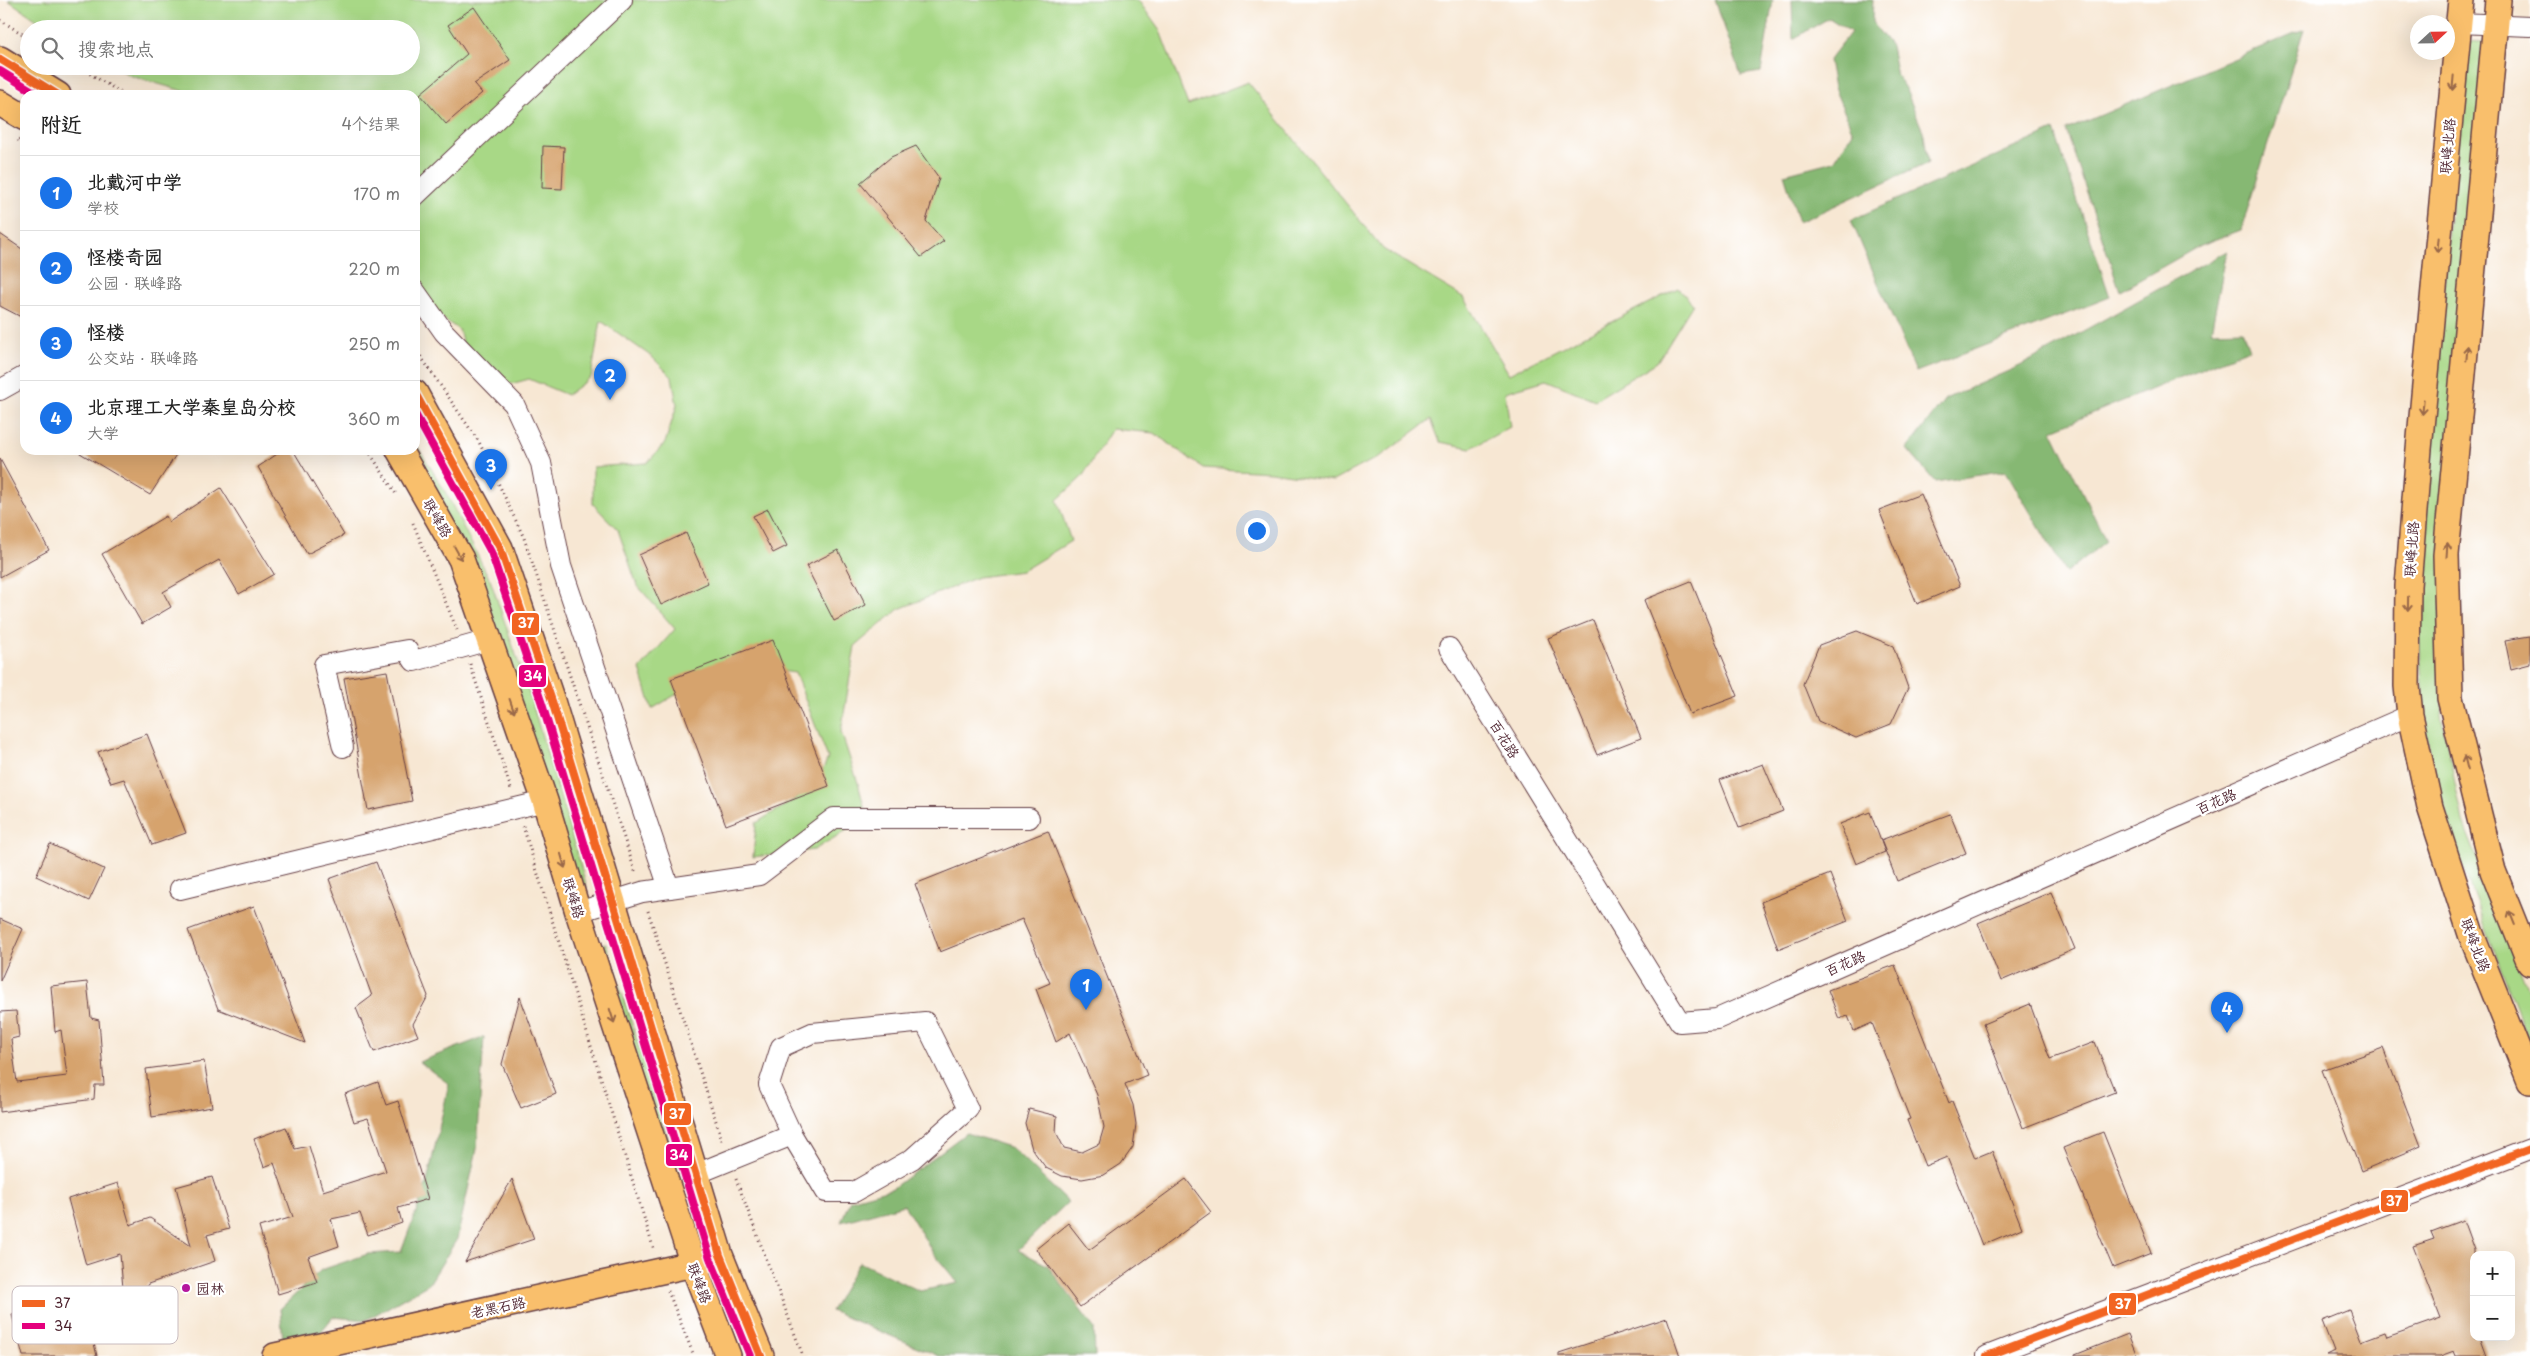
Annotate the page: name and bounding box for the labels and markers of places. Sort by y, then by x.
pin: 2 [594,359,626,400]
pin: 3 [475,449,507,490]
pin: 1 [1070,969,1102,1010]
pin: 4 [2211,992,2243,1033]
place label: 园林 [196,1278,225,1299]
marker: 园林 [180,1282,192,1294]

